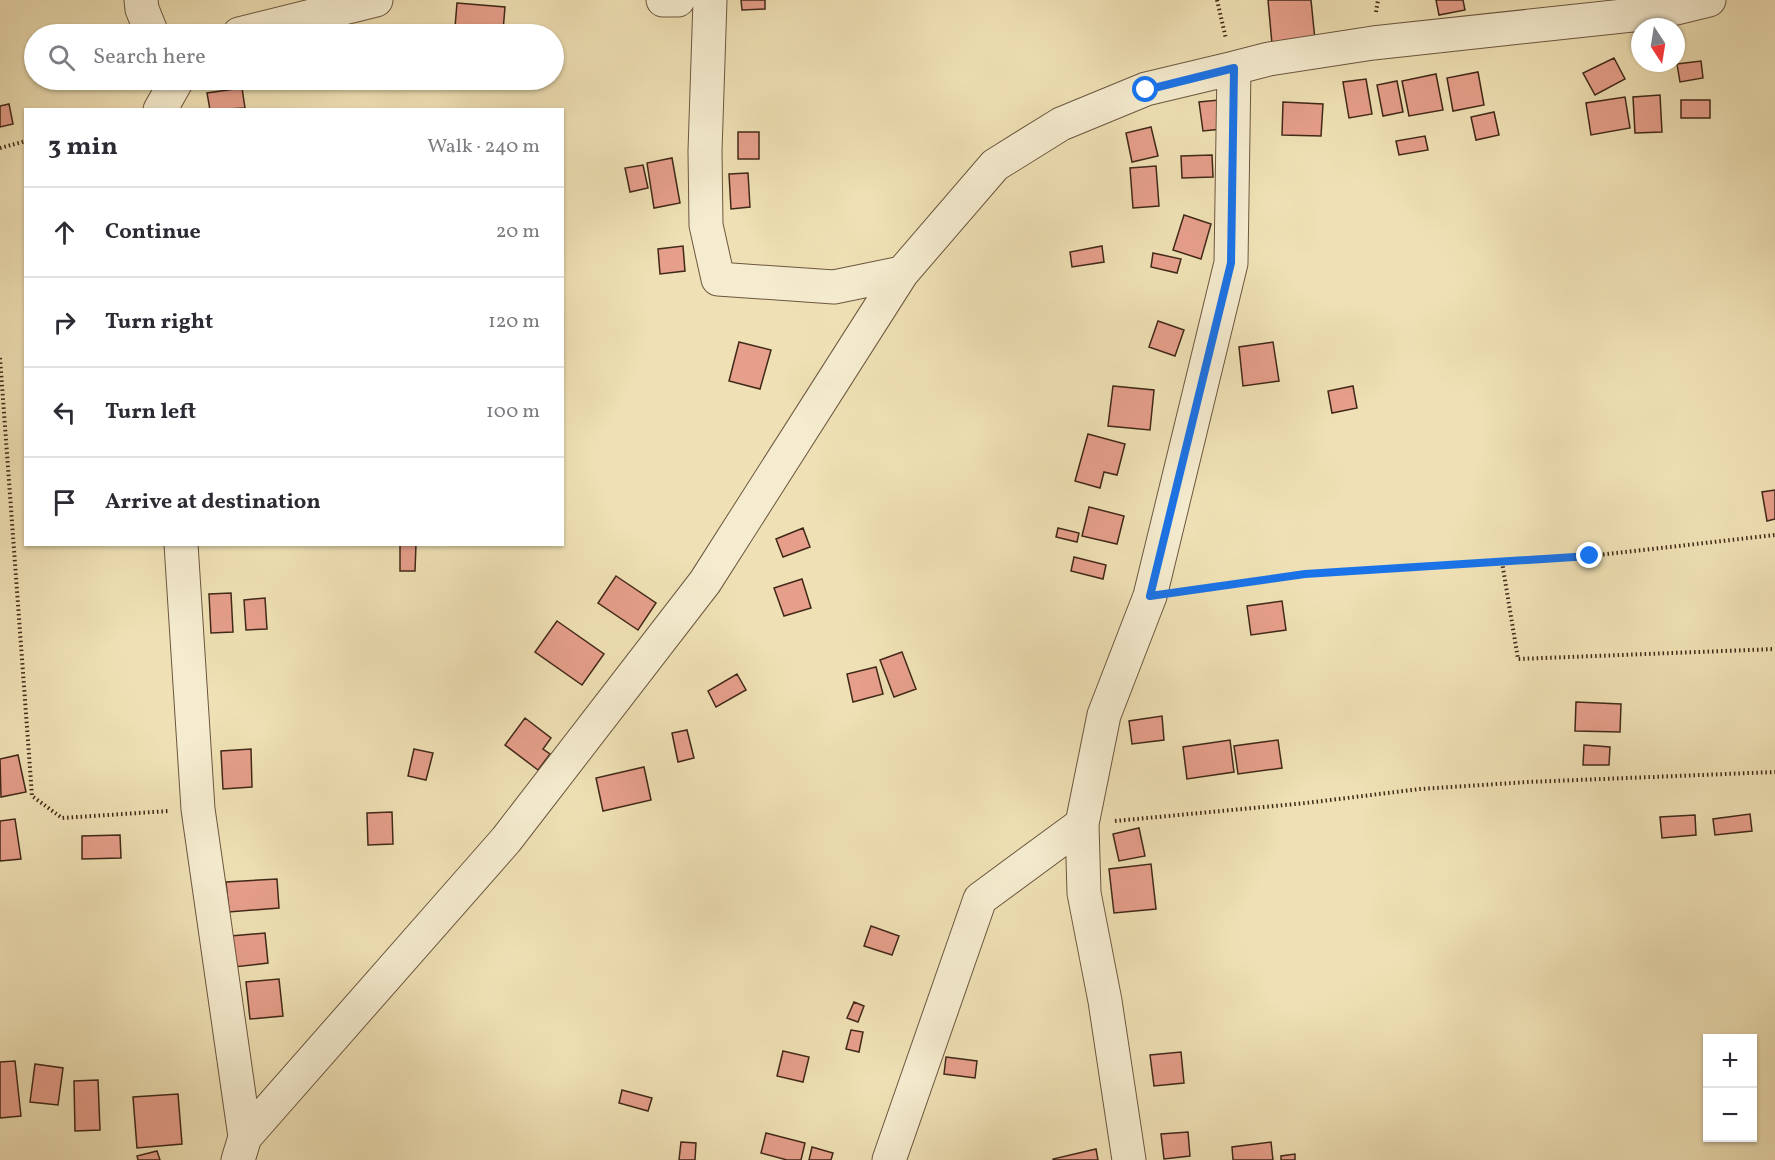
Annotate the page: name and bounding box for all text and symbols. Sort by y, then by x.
north arrow [1631,18,1685,72]
search box [24,24,564,90]
icon: search [45,41,78,74]
text: Search here [93,42,206,73]
route start [1132,76,1158,102]
text: 3 min [48,129,118,165]
text: Walk · 240 m [427,133,540,161]
icon: ahead [48,216,81,249]
text: Continue [105,217,201,248]
text: 20 m [496,218,540,246]
icon: right [48,306,81,339]
text: Turn right [105,307,213,338]
text: 120 m [488,308,540,336]
icon: left [48,396,81,429]
text: Turn left [105,397,196,428]
text: 100 m [486,398,540,426]
icon: arrive [48,486,81,519]
text: Arrive at destination [105,487,321,518]
route end [1576,542,1602,568]
map controls [1703,1034,1757,1142]
button: + [1703,1034,1757,1088]
button: − [1703,1088,1757,1142]

